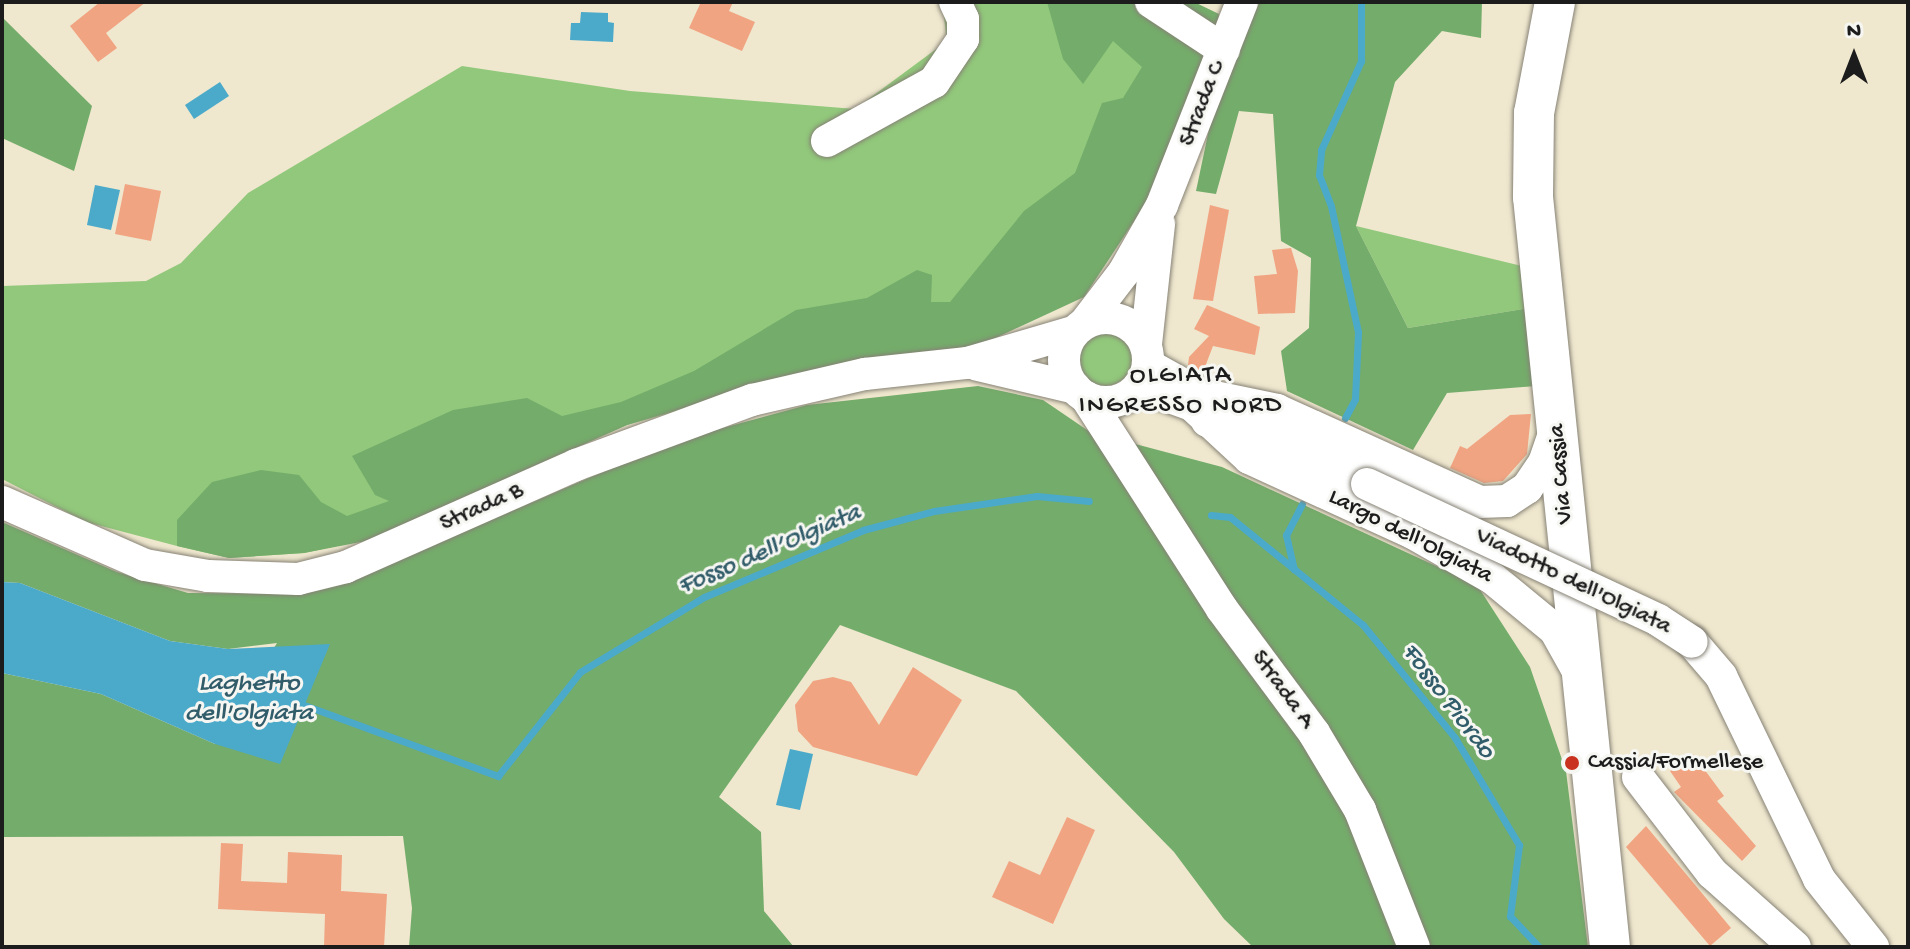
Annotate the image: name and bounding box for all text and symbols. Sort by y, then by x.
north arrow [1814,16,1894,96]
text: N [1847,19,1861,45]
street label: Strada C [1174,57,1232,151]
district label: OLGIATA INGRESSO NORD [1079,361,1283,422]
street label: Via Cassia [1543,423,1581,525]
street label: Strada B [436,477,528,539]
street label: Largo dell'Olgiata [1323,483,1497,591]
water label: Fosso dell’Olgiata [674,499,866,603]
street label: Viadotto dell'Olgiata [1470,522,1676,642]
water label: Fosso Piordo [1393,638,1501,766]
street label: Strada A [1244,645,1320,735]
water label: Laghetto dell'Olgiata [185,669,313,730]
place label: Cassia/Formellese [1588,749,1763,777]
marker: Cassia/Formellese [1563,754,1581,772]

